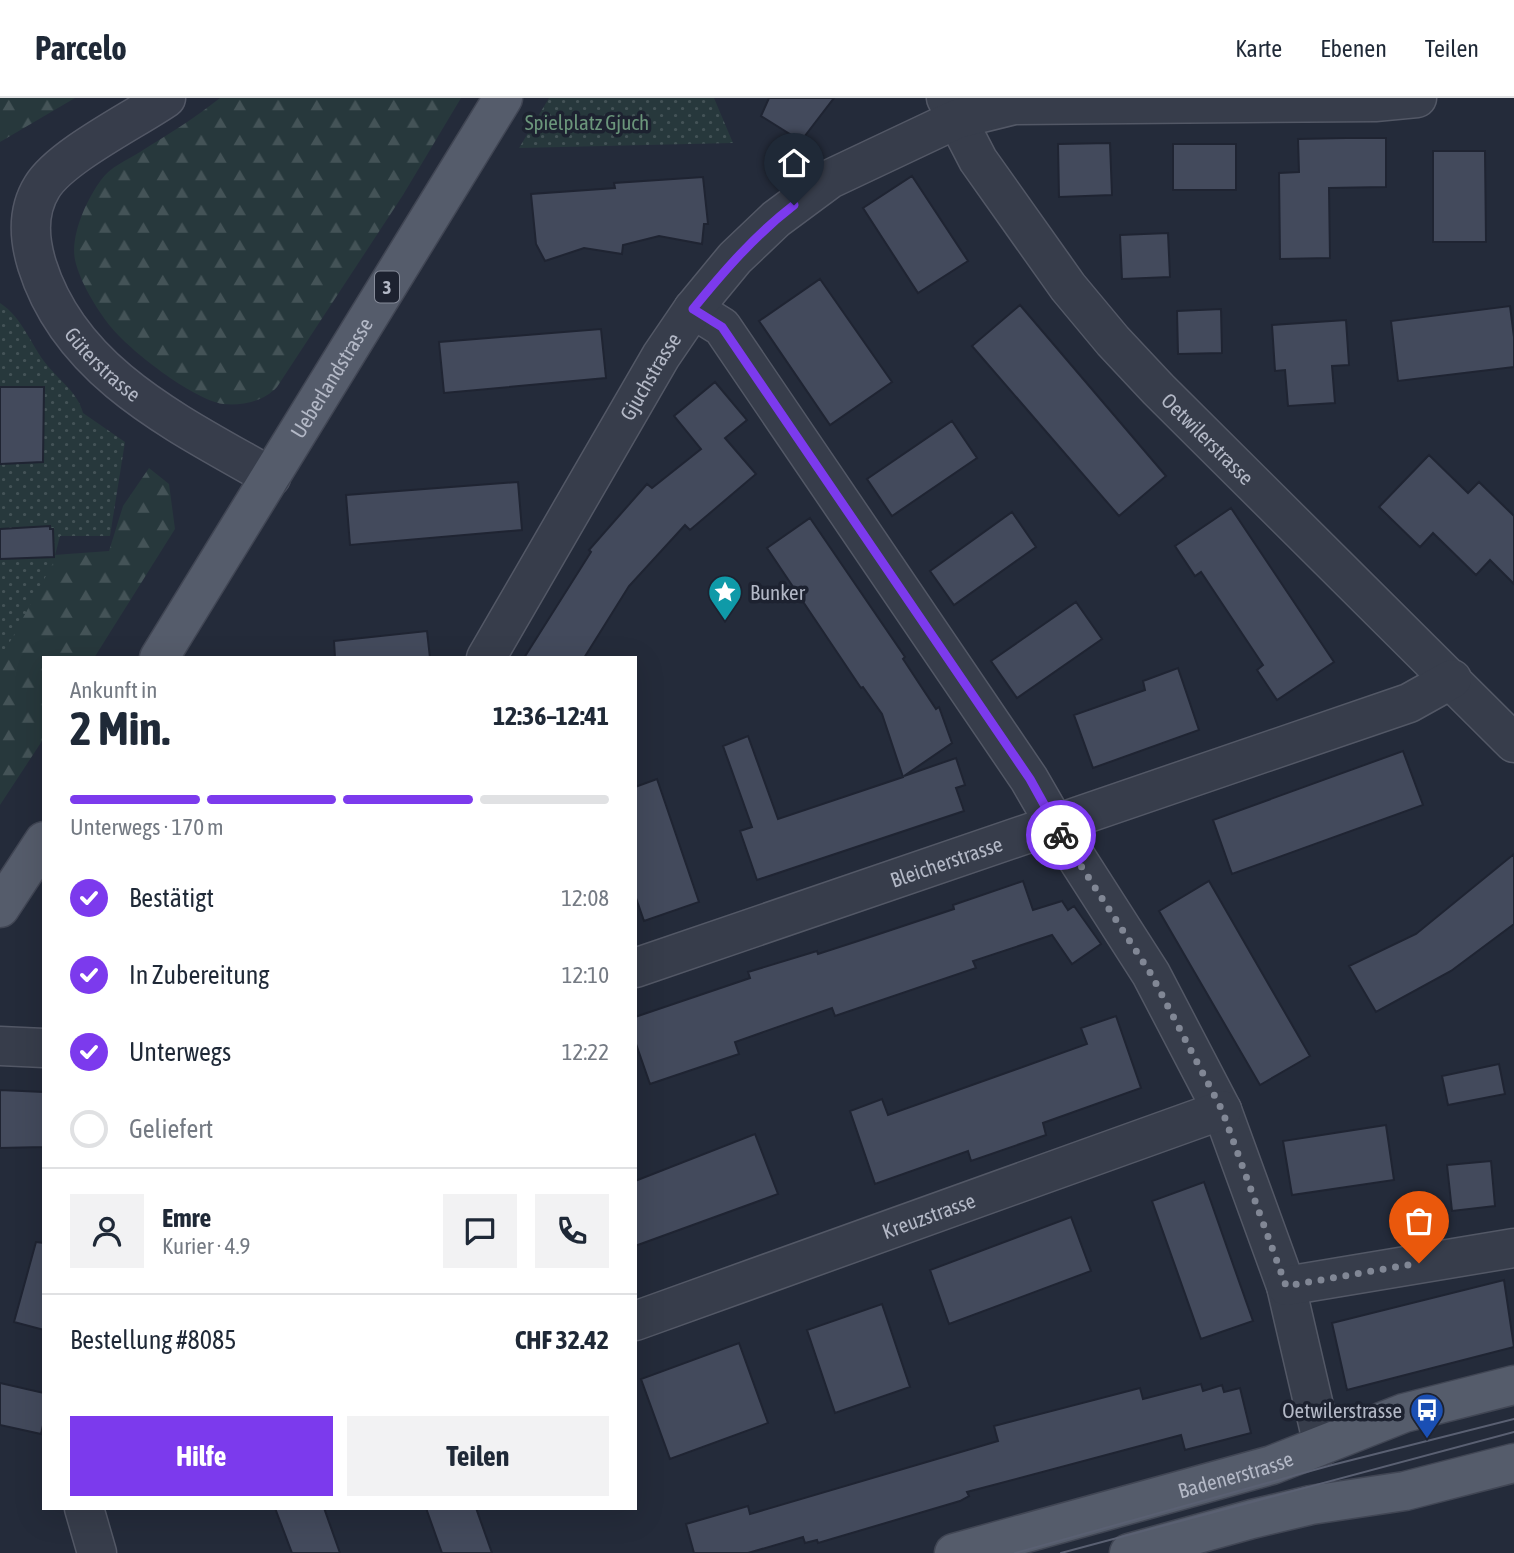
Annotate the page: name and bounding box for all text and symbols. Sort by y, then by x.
text: Parcelo [35,29,127,67]
text: Karte [1235,35,1282,62]
text: Ebenen [1320,35,1387,62]
text: Teilen [1425,35,1479,62]
park label: Spielplatz Gjuch [525,110,649,134]
pin [764,133,824,205]
icon: home [775,144,813,182]
road number: 3 [375,272,399,302]
street label: Ueberlandstrasse [285,313,377,442]
street label: Güterstrasse [60,322,146,406]
street label: Gjuchstrasse [615,328,685,424]
street label: Oetwilerstrasse [1157,388,1259,489]
place icon: Bunker [706,573,744,622]
place label: Bunker [750,580,806,604]
text: Ankunft in [70,677,157,703]
text: 12:36–12:41 [493,701,609,731]
text: 2 Min. [70,702,170,755]
courier [1026,800,1096,870]
text: Unterwegs · 170 m [70,814,224,840]
icon: bike [1042,816,1080,854]
street label: Bleicherstrasse [887,831,1005,892]
icon: check [70,879,108,917]
text: Bestätigt [129,883,214,913]
text: 12:08 [561,885,609,911]
icon: check [70,956,108,994]
text: In Zubereitung [129,960,269,990]
text: 12:10 [562,962,609,988]
icon: check [70,1033,108,1071]
text: Unterwegs [129,1037,231,1067]
text: 12:22 [562,1039,609,1065]
text: Geliefert [129,1114,213,1144]
street label: Kreuzstrasse [879,1188,978,1243]
pin [1389,1191,1449,1263]
button: person [70,1194,144,1268]
button: chat [443,1194,517,1268]
button: phone [535,1194,609,1268]
icon: bag [1400,1202,1438,1240]
text: Emre [162,1203,211,1233]
text: Kurier · 4.9 [162,1233,250,1259]
text: Bestellung #8085 [70,1325,236,1355]
text: CHF 32.42 [515,1325,609,1355]
bus stop icon: Oetwilerstrasse [1408,1391,1446,1440]
place label: Oetwilerstrasse [1282,1398,1402,1422]
button: Hilfe [70,1416,333,1496]
button: Teilen [347,1416,609,1496]
street label: Badenerstrasse [1175,1446,1296,1503]

